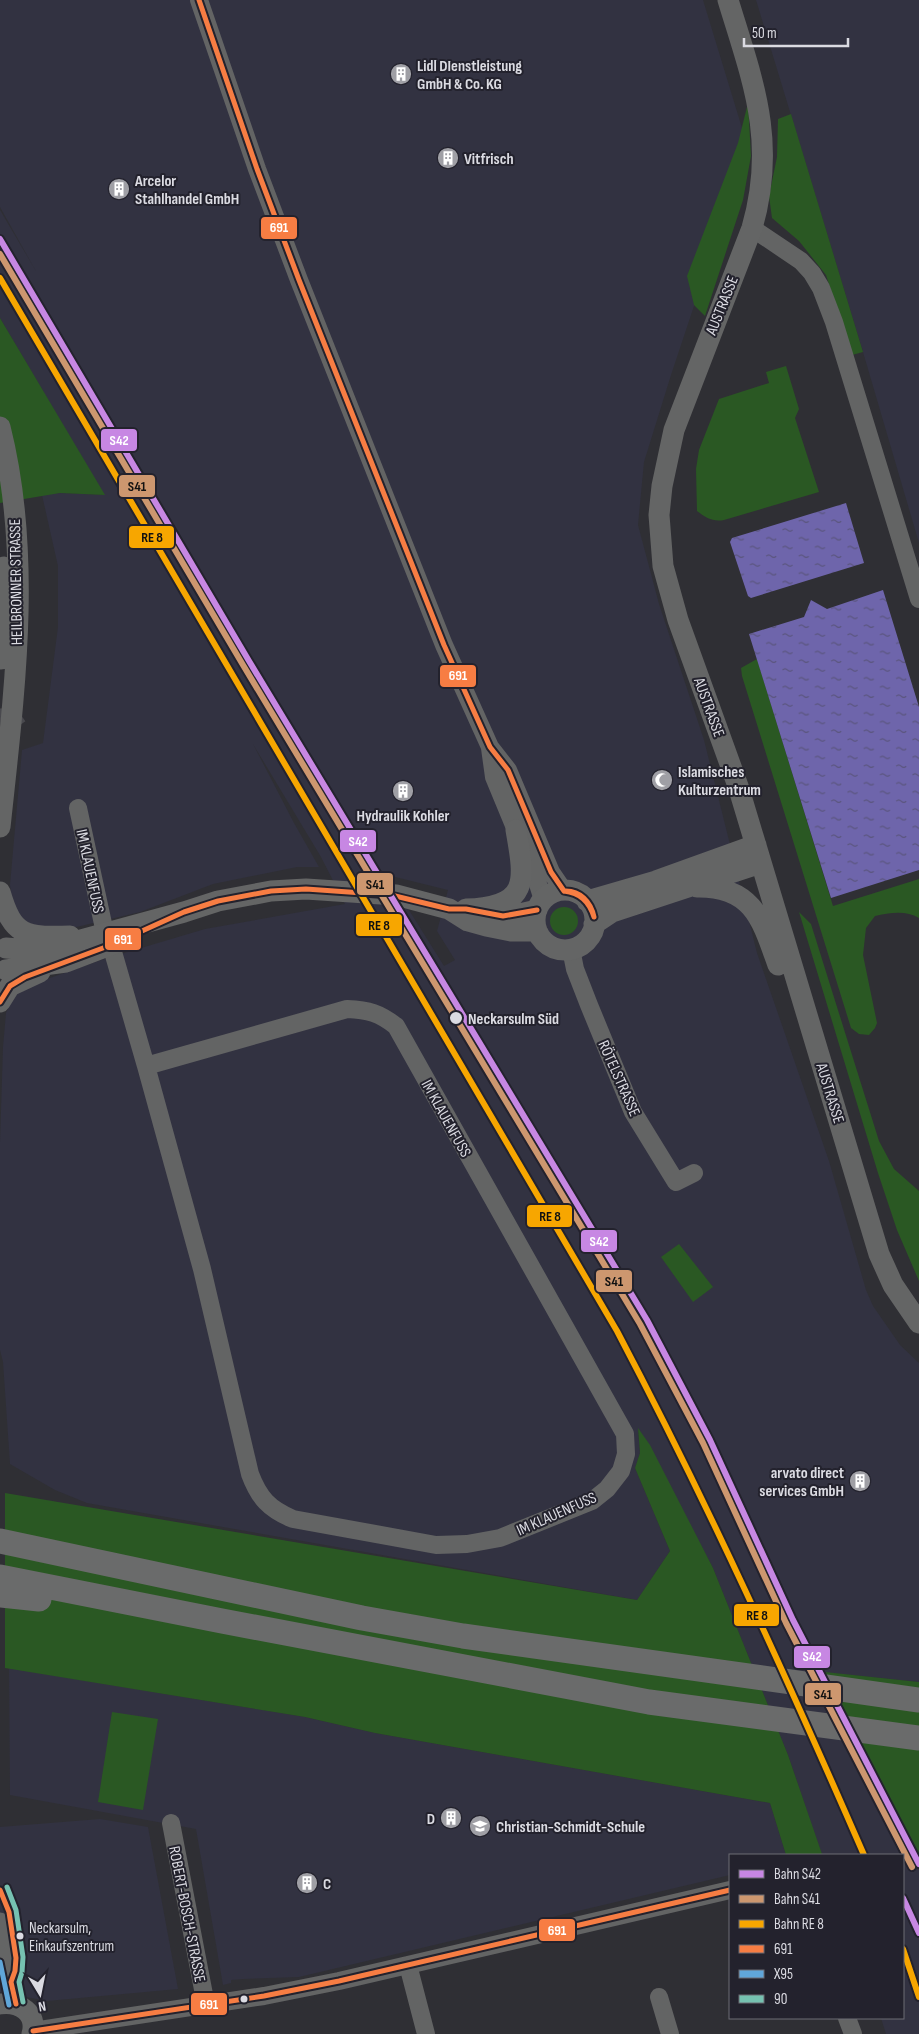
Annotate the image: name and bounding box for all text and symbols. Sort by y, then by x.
scale bar [744,15,848,47]
text: 50 m [752,24,777,43]
place label: Lidl DIenstleistung GmbH & Co. KG [417,57,522,94]
building icon: Lidl DIenstleistung GmbH & Co. KG [389,62,413,86]
building icon: Vitfrisch [436,146,460,170]
place label: Vitfrisch [464,150,514,169]
place label: Arcelor Stahlhandel GmbH [134,172,239,209]
building icon: Arcelor Stahlhandel GmbH [107,177,131,201]
line badge: 691 [260,216,298,240]
text: 691 [270,219,289,236]
street label: AUSTRASSE [702,273,743,339]
line badge: S42 [100,428,138,452]
text: S42 [109,432,129,449]
line badge: S41 [118,474,156,498]
text: S41 [128,478,147,495]
street label: HEILBRONNER STRASSE [6,519,27,645]
line badge: RE 8 [128,525,175,549]
text: RE 8 [141,529,163,546]
line badge: 691 [439,664,477,688]
text: 691 [449,667,468,684]
street label: AUSTRASSE [689,674,728,740]
place label: Islamisches Kulturzentrum [678,763,761,800]
mosque icon: Islamisches Kulturzentrum [650,768,674,792]
building icon: Hydraulik Kohler [391,779,415,803]
place label: Hydraulik Kohler [357,807,450,826]
street label: IM KLAUENFUSS [71,828,108,915]
line badge: S42 [339,829,377,853]
text: S42 [348,833,368,850]
line badge: S41 [356,872,394,896]
text: S41 [366,876,385,893]
line badge: RE 8 [355,913,403,937]
text: RE 8 [368,917,390,934]
line badge: 691 [104,927,142,951]
text: 691 [114,931,133,948]
marker: Neckarsulm Süd [448,1010,464,1026]
place label: Neckarsulm Süd [468,1010,559,1029]
street label: RÖTELSTRASSE [593,1038,644,1120]
street label: AUSTRASSE [811,1060,848,1126]
street label: IM KLAUENFUSS [417,1077,475,1161]
line badge: RE 8 [526,1204,573,1228]
text: RE 8 [539,1208,561,1225]
line badge: S42 [580,1229,618,1253]
text: S42 [589,1233,609,1250]
line badge: S41 [595,1269,633,1293]
text: S41 [605,1273,624,1290]
place label: arvato direct services GmbH [759,1464,844,1501]
building icon: arvato direct services GmbH [848,1469,872,1493]
street label: IM KLAUENFUSS [514,1488,600,1540]
line badge: RE 8 [733,1603,780,1627]
text: RE 8 [746,1607,768,1624]
line badge: S42 [793,1645,831,1669]
text: S42 [802,1648,822,1665]
line badge: S41 [804,1682,842,1706]
text: S41 [814,1686,833,1703]
building icon: D [439,1806,463,1830]
place label: D [427,1810,435,1829]
school or university icon: Christian-Schmidt-Schule [468,1814,492,1838]
place label: Christian-Schmidt-Schule [496,1818,645,1837]
street label: ROBERT-BOSCH-STRASSE [164,1845,209,1984]
legend [729,1854,904,2019]
text: Bahn S42 [774,1865,821,1884]
building icon: C [295,1871,319,1895]
place label: C [323,1875,331,1894]
text: Bahn S41 [774,1890,821,1909]
text: Bahn RE 8 [774,1915,824,1934]
line badge: 691 [538,1918,576,1942]
place label: Neckarsulm, Einkaufszentrum [29,1919,114,1956]
text: 691 [548,1922,567,1939]
marker: Neckarsulm, Einkaufszentrum [15,1931,25,1941]
text: 691 [774,1940,793,1959]
text: X95 [773,1965,793,1984]
north arrow [15,1969,65,2019]
text: 90 [774,1990,787,2009]
line badge: 691 [190,1992,228,2016]
unlabelled marker [239,1994,249,2004]
text: 691 [200,1996,219,2013]
text: N [37,1997,47,2015]

